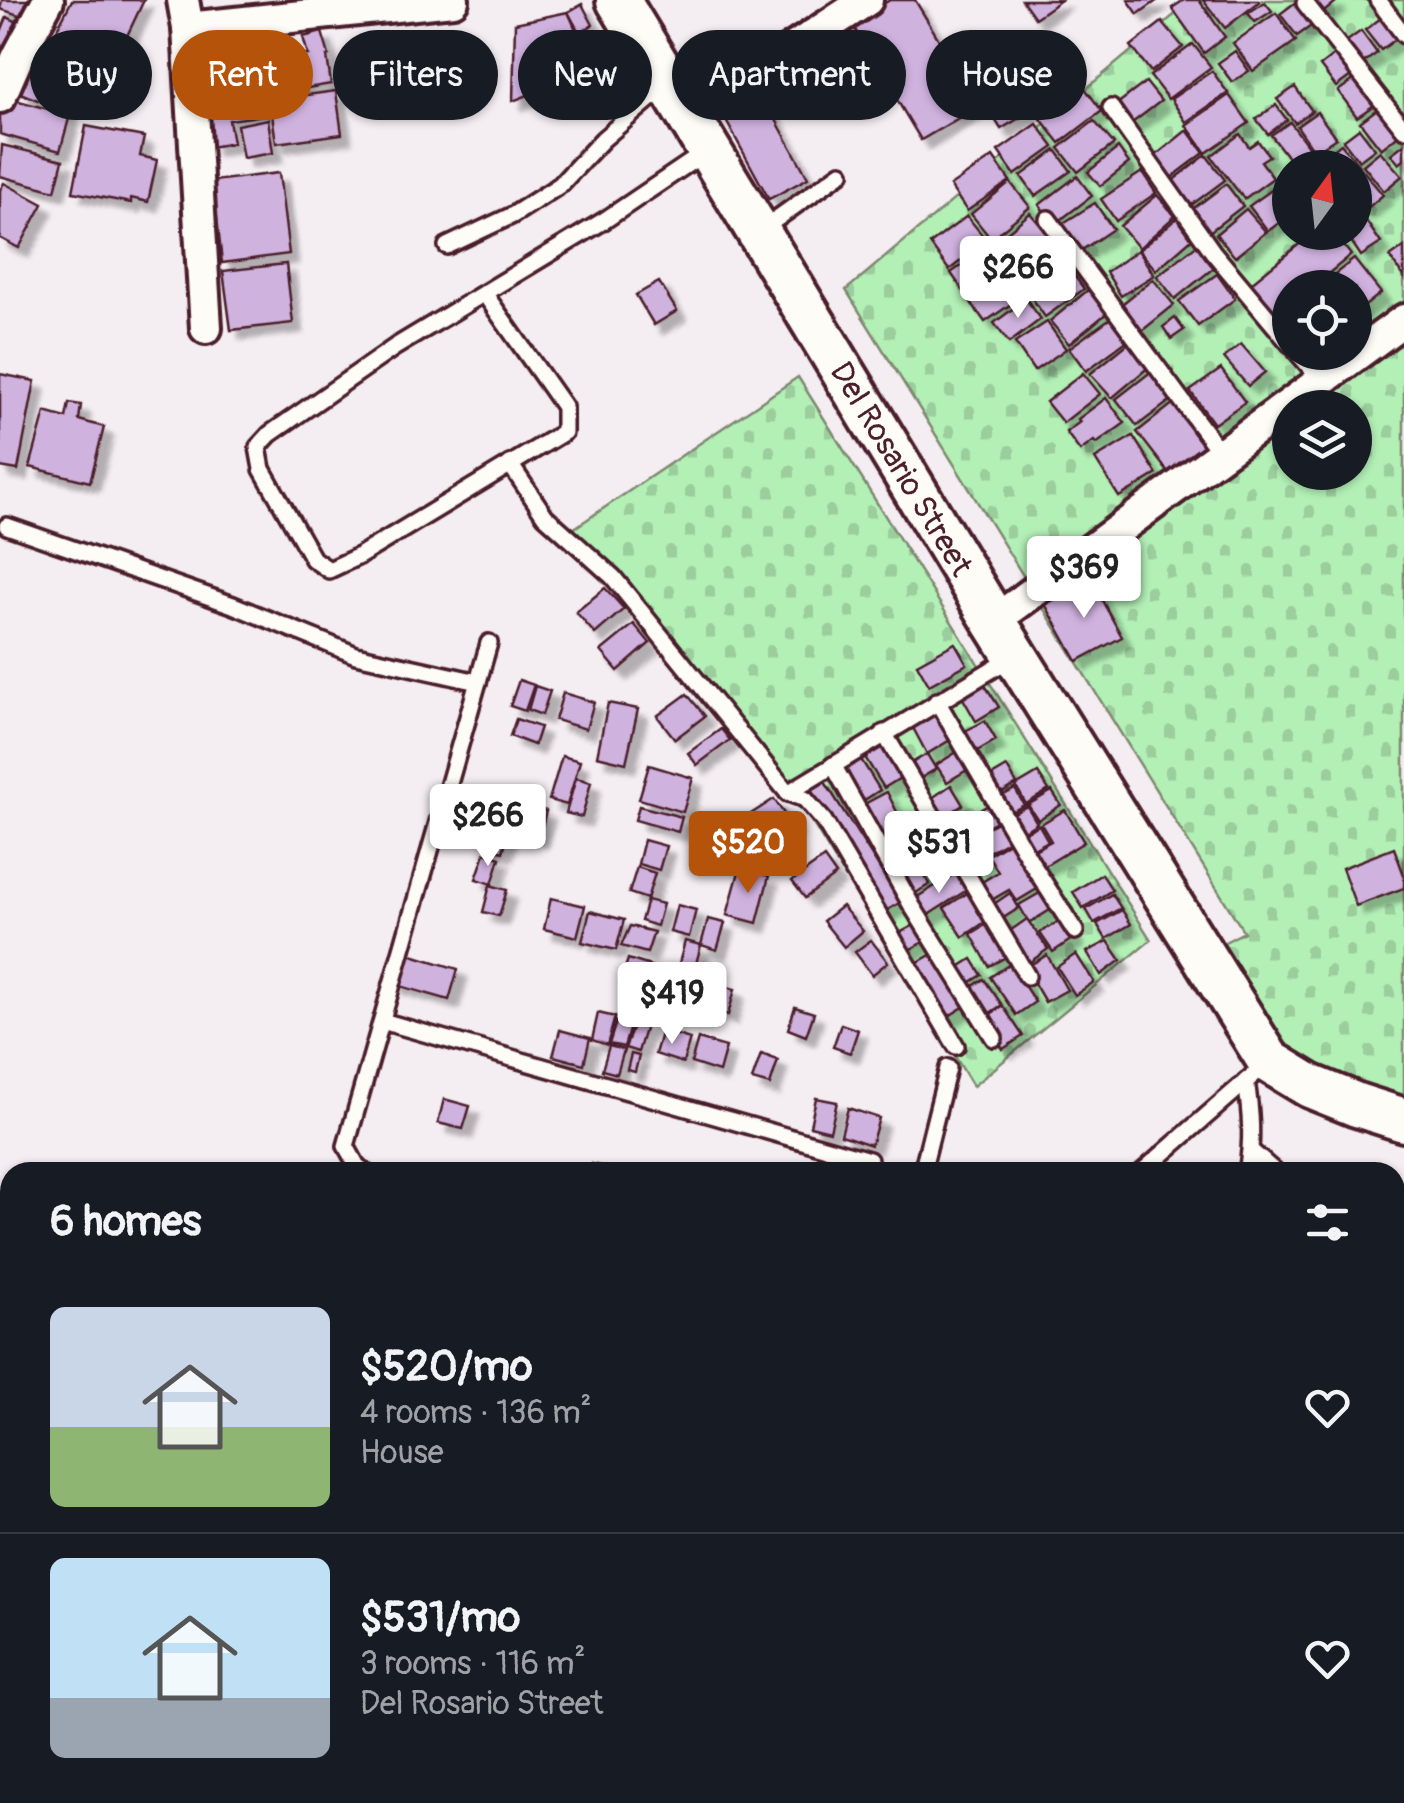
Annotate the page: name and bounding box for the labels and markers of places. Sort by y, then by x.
pin: $266 [959,236,1077,321]
pin: $369 [1025,536,1143,621]
pin: $266 [429,784,547,869]
pin: $520 [689,811,807,896]
pin: $531 [880,811,998,896]
pin: $419 [613,962,731,1047]

